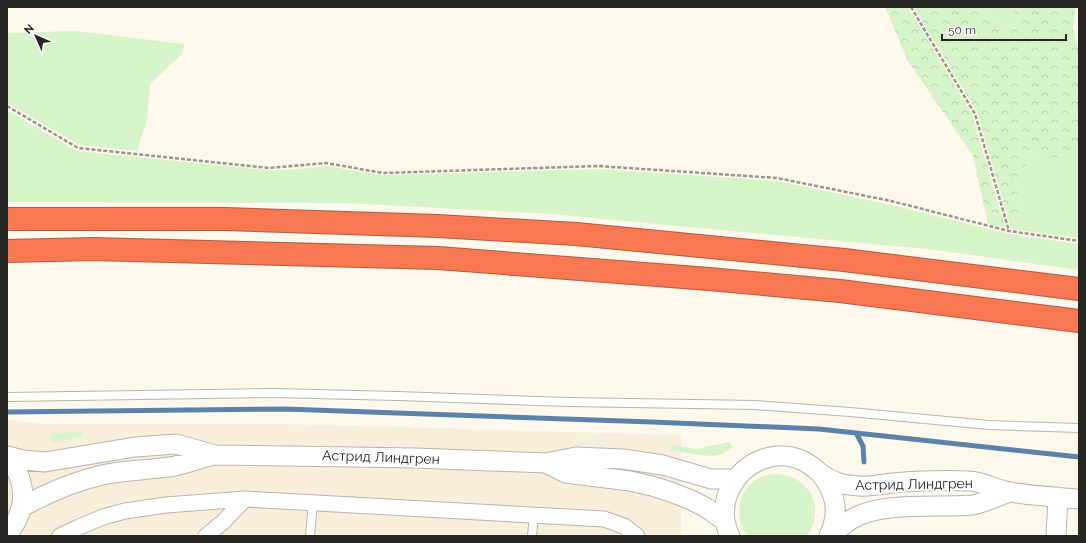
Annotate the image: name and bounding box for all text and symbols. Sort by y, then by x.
north arrow [16,16,56,56]
scale bar [942,16,1066,42]
text: N [22,22,37,37]
text: 50 m [948,23,976,37]
street label: Астрид Линдгрен [322,447,440,467]
street label: Астрид Линдгрен [855,475,973,493]

